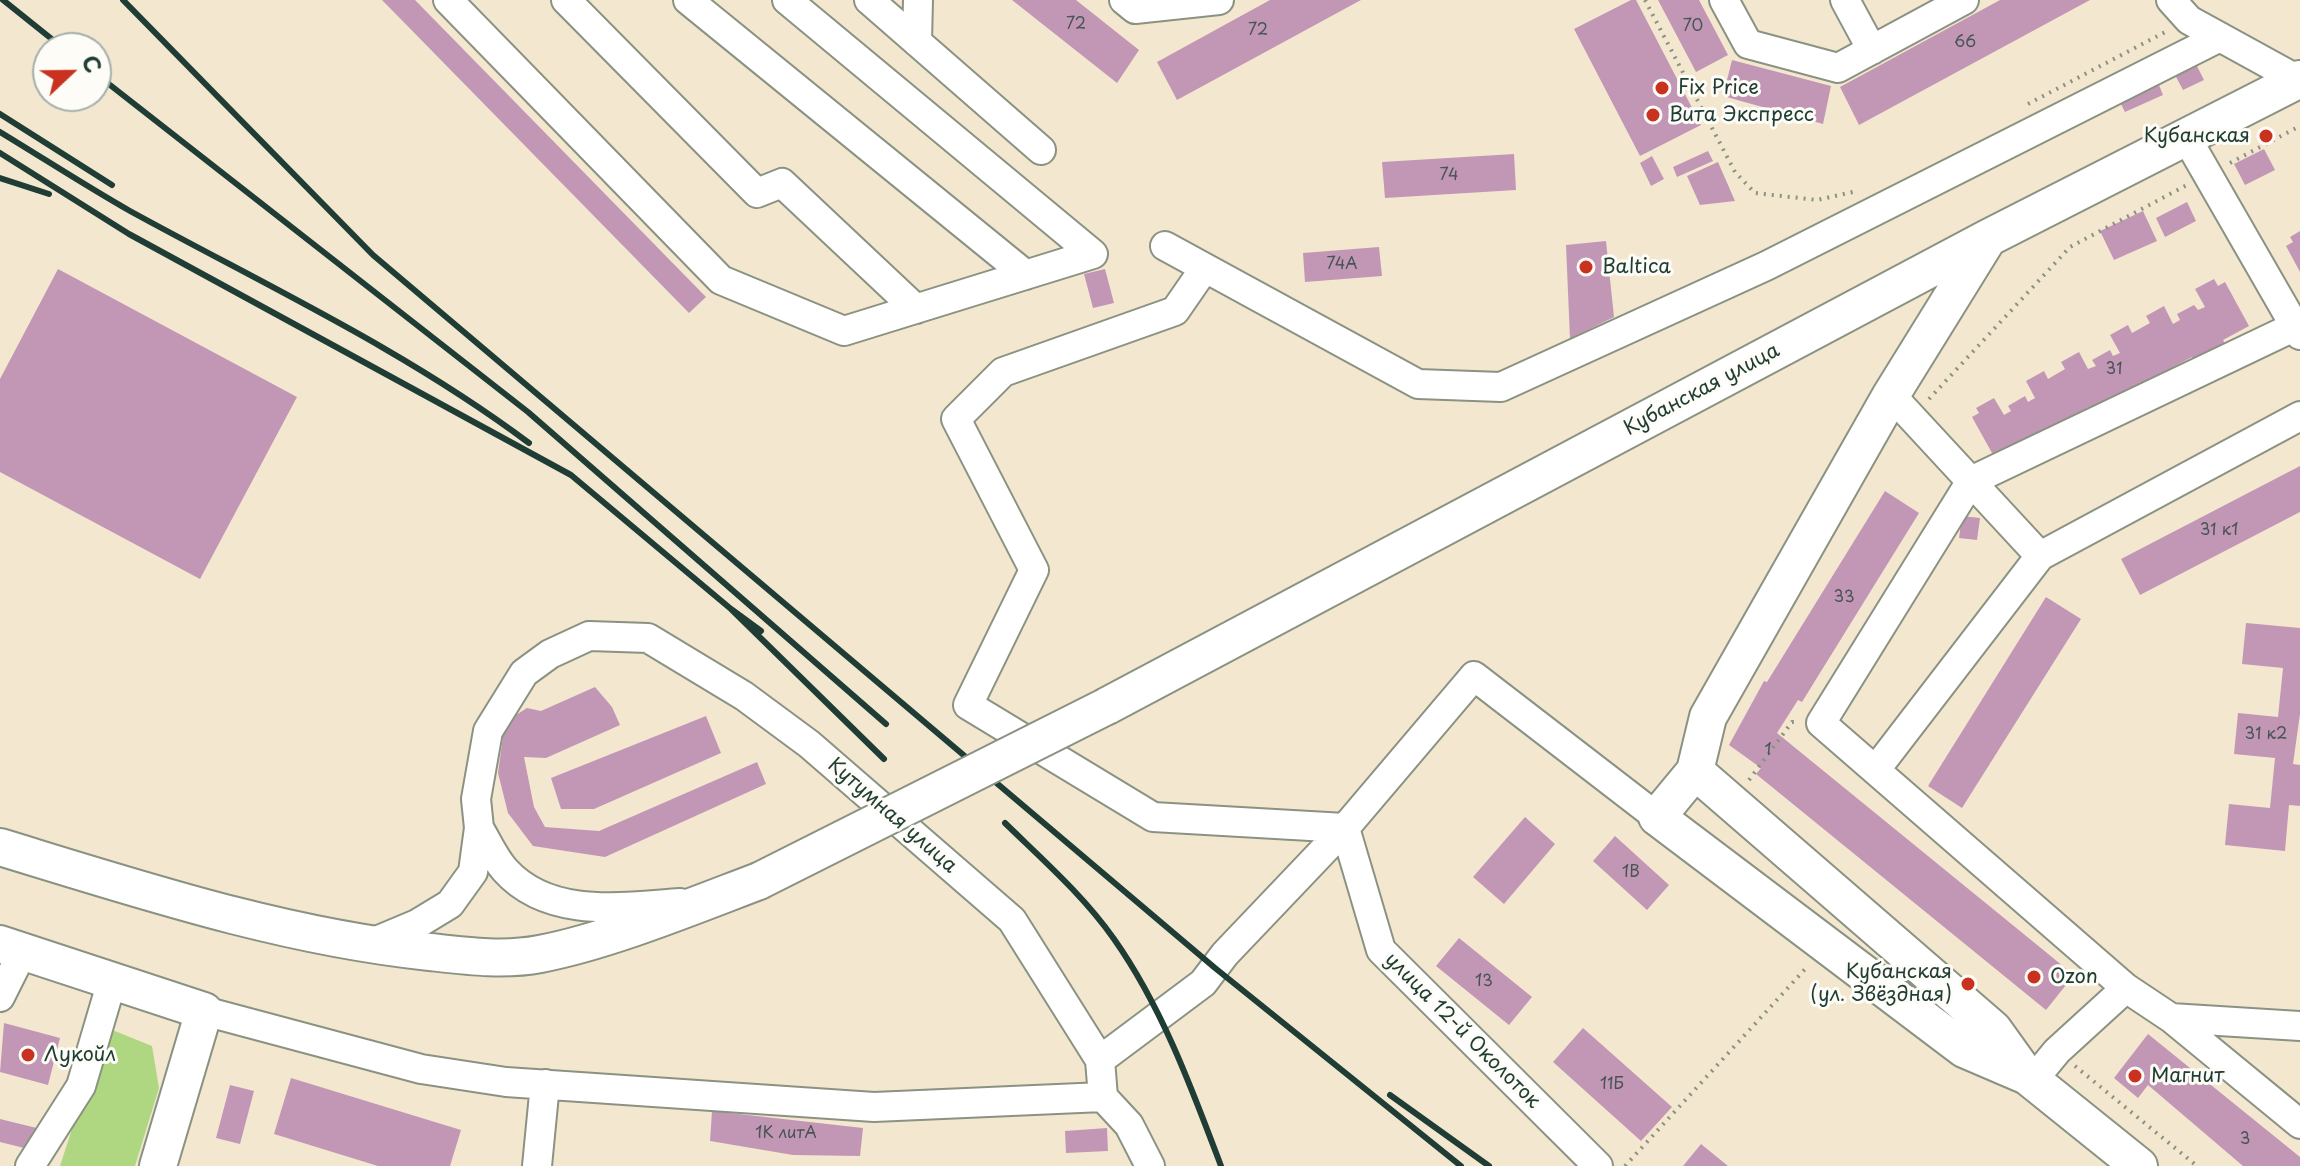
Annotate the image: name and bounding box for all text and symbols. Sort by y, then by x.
house number: 72 [1066,15,1086,35]
house number: 70 [1683,17,1703,37]
house number: 72 [1248,21,1268,41]
north arrow [32,32,112,112]
house number: 66 [1954,33,1976,53]
text: С [74,50,111,77]
place label: Fix Price [1678,76,1759,100]
marker: Fix Price [1653,79,1671,97]
place label: Вита Экспресс [1669,103,1814,127]
marker: Вита Экспресс [1644,106,1662,124]
place label: Кубанская [2144,124,2250,148]
marker: Кубанская [2257,127,2275,145]
house number: 74 [1440,166,1458,186]
house number: 74А [1326,255,1358,275]
place label: Baltica [1602,255,1671,279]
marker: Baltica [1577,258,1595,276]
street label: Кубанская улица [1620,339,1784,441]
house number: 31 [2106,360,2122,380]
house number: 31 к1 [2200,521,2238,541]
house number: 33 [1833,588,1855,608]
house number: 31 к2 [2245,725,2287,745]
house number: 1 [1764,741,1772,761]
street label: Кутумная улица [823,753,961,879]
house number: 1В [1622,863,1640,883]
street label: улица 12-й Околоток [1379,948,1545,1114]
place label: Кубанская (ул. Звёздная) [1810,960,1952,1007]
place label: Ozon [2050,965,2098,989]
marker: Ozon [2025,968,2043,986]
house number: 13 [1475,972,1493,992]
marker: Кубанская (ул. Звёздная) [1959,975,1977,993]
place label: Лукойл [44,1043,116,1067]
marker: Лукойл [19,1046,37,1064]
place label: Магнит [2151,1064,2224,1088]
marker: Магнит [2126,1067,2144,1085]
house number: 11Б [1600,1075,1624,1095]
house number: 1К литА [755,1124,817,1144]
house number: 3 [2240,1130,2250,1150]

